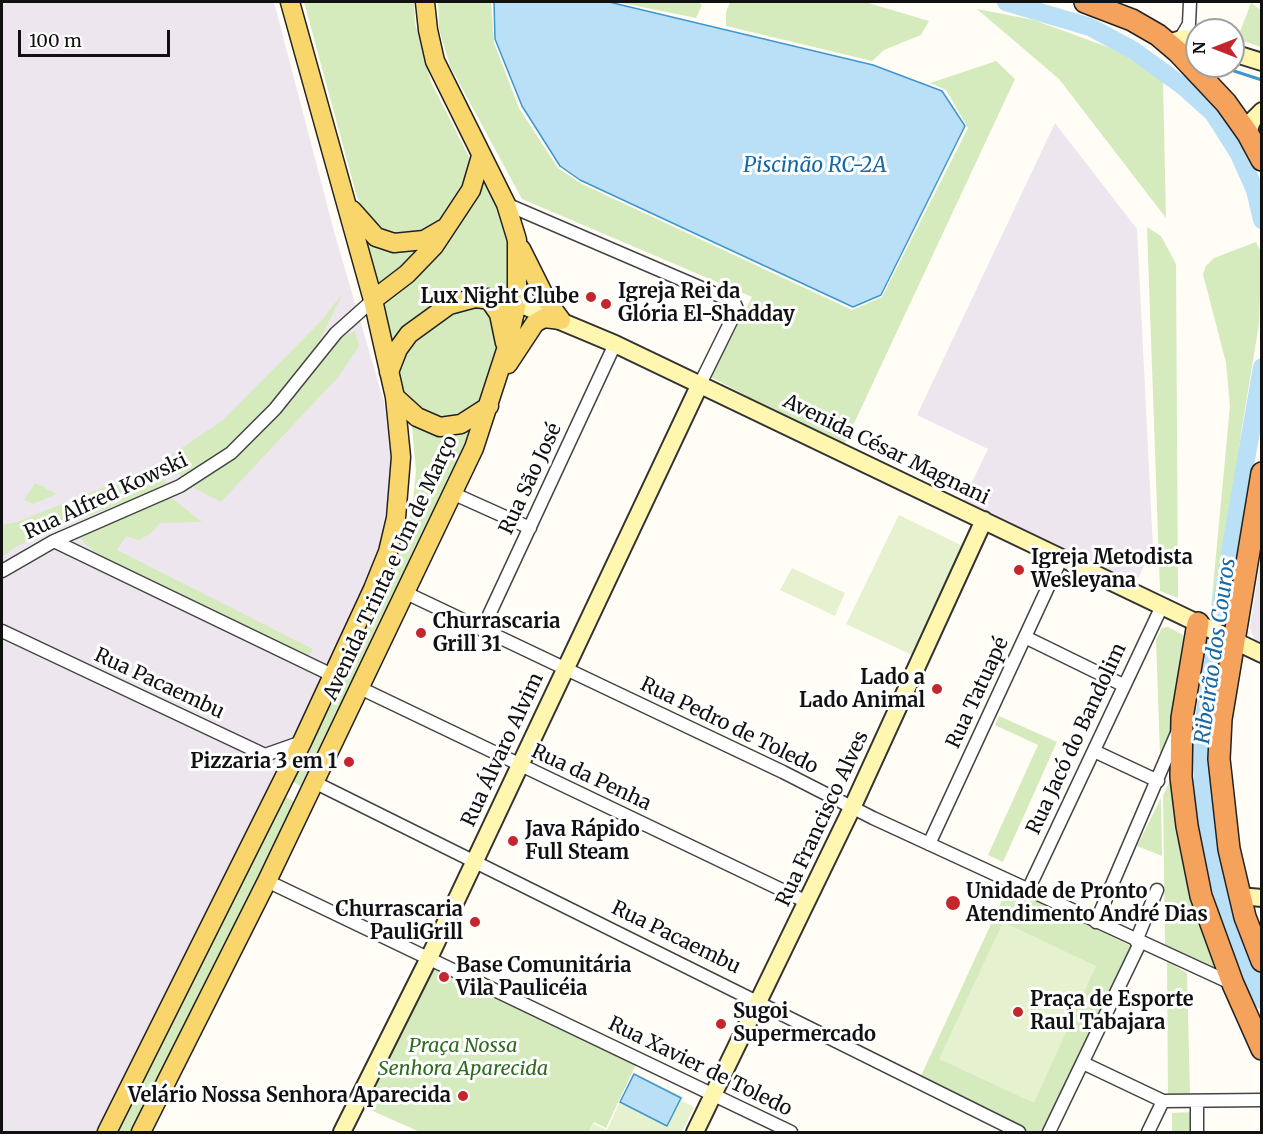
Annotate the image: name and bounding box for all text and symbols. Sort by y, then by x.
scale bar [21,18,172,56]
north arrow [1185,18,1245,78]
text: 100 m [29,29,82,52]
text: N [1189,42,1209,54]
water label: Piscinão RC-2A [743,153,887,179]
place label: Igreja Rei da Glória El-Shadday [618,280,795,327]
place label: Lux Night Clube [421,285,579,309]
marker: Lux Night Clube [584,290,598,304]
marker: Igreja Rei da Glória El-Shadday [599,297,613,311]
street label: Avenida César Magnani [779,390,993,510]
street label: Rua São José [495,420,567,538]
street label: Avenida Trinta e Um de Março [319,432,463,704]
street label: Rua Alfred Kowski [21,449,191,545]
place label: Igreja Metodista Wesleyana [1031,546,1193,593]
water label: Ribeirão dos Couros [1190,556,1242,746]
marker: Igreja Metodista Wesleyana [1012,563,1026,577]
place label: Churrascaria Grill 31 [433,610,560,657]
marker: Churrascaria Grill 31 [414,626,428,640]
street label: Rua Tatuapé [942,634,1014,752]
street label: Rua Jacó do Bandolim [1022,640,1132,838]
street label: Rua Pacaembu [90,643,228,725]
place label: Lado a Lado Animal [799,666,925,713]
street label: Rua Álvaro Alvim [457,669,549,831]
street label: Rua Pedro de Toledo [636,673,822,779]
marker: Lado a Lado Animal [930,682,944,696]
street label: Rua Francisco Alves [772,728,874,910]
street label: Rua da Penha [527,740,655,816]
place label: Pizzaria 3 em 1 [190,750,337,774]
marker: Pizzaria 3 em 1 [342,755,356,769]
place label: Java Rápido Full Steam [525,818,640,865]
marker: Java Rápido Full Steam [506,834,520,848]
place label: Unidade de Pronto Atendimento André Dias [966,880,1208,927]
marker: Unidade de Pronto Atendimento André Dias [944,894,962,912]
street label: Rua Pacaembu [608,896,744,980]
place label: Churrascaria PauliGrill [336,898,463,945]
marker: Churrascaria PauliGrill [468,915,482,929]
place label: Base Comunitária Vila Paulicéia [456,954,632,1001]
marker: Base Comunitária Vila Paulicéia [437,970,451,984]
place label: Praça de Esporte Raul Tabajara [1030,988,1194,1035]
place label: Sugoi Supermercado [733,1000,876,1047]
marker: Praça de Esporte Raul Tabajara [1011,1005,1025,1019]
street label: Rua Xavier de Toledo [604,1012,796,1122]
marker: Sugoi Supermercado [714,1017,728,1031]
park label: Praça Nossa Senhora Aparecida [378,1034,548,1081]
place label: Velário Nossa Senhora Aparecida [128,1084,451,1108]
marker: Velário Nossa Senhora Aparecida [456,1089,470,1103]

